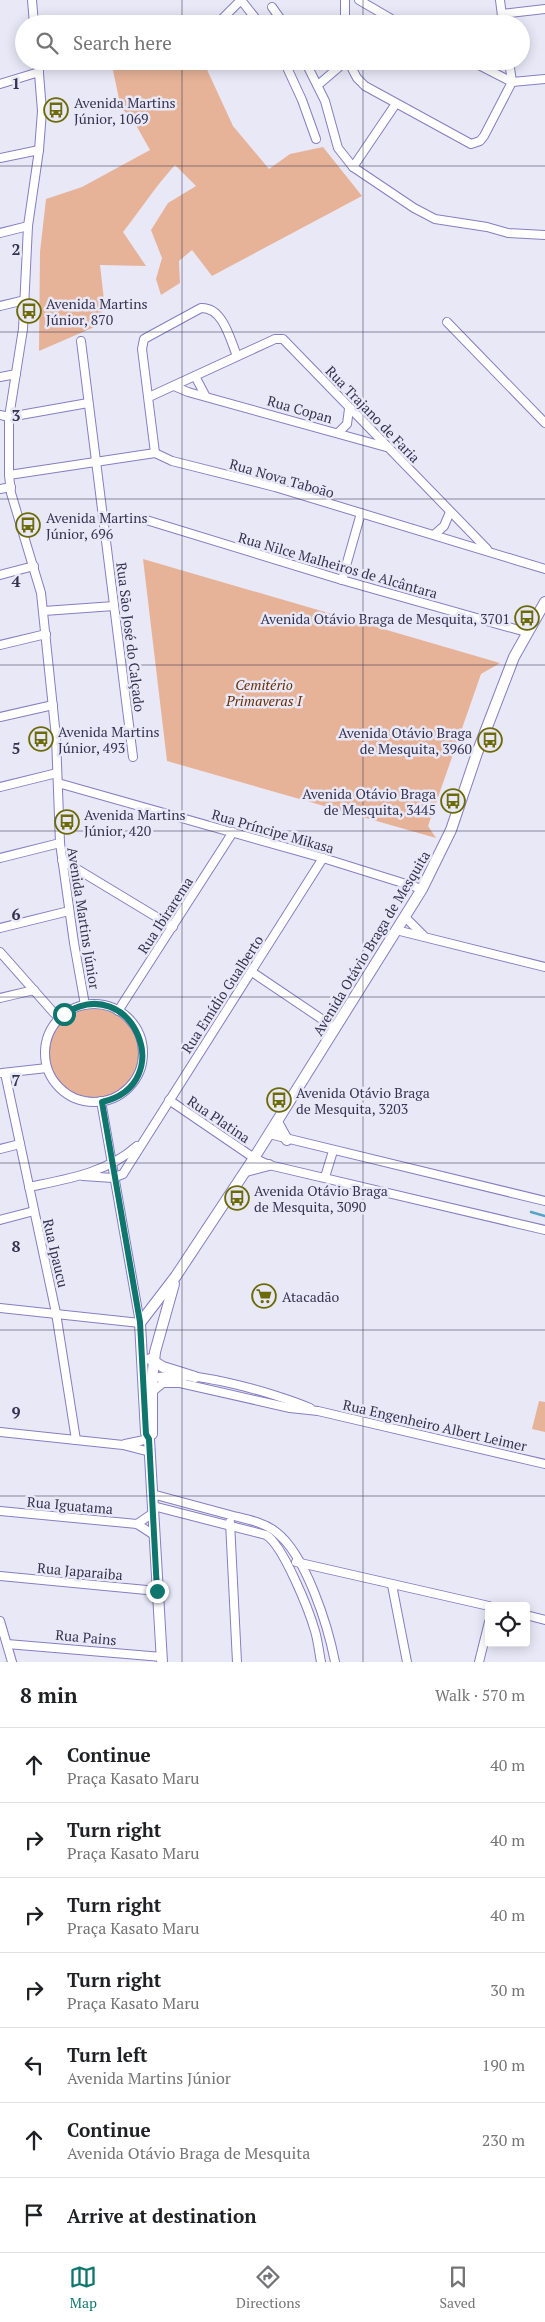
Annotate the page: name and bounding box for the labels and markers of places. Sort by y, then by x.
place label: Avenida Martins Júnior, 1069 [74,93,176,128]
bus stop icon: Avenida Martins Júnior, 1069 [43,97,69,123]
place label: Avenida Martins Júnior, 870 [46,294,148,329]
bus stop icon: Avenida Martins Júnior, 870 [16,298,42,324]
place label: Avenida Martins Júnior, 696 [46,508,148,543]
bus stop icon: Avenida Martins Júnior, 696 [15,512,41,538]
bus stop icon: Avenida Otávio Braga de Mesquita, 3701 [514,605,540,631]
place label: Avenida Otávio Braga de Mesquita, 3701 [261,609,510,628]
place label: Avenida Martins Júnior, 493 [58,722,160,757]
place label: Avenida Otávio Braga de Mesquita, 3960 [338,723,472,758]
bus stop icon: Avenida Martins Júnior, 493 [28,726,54,752]
bus stop icon: Avenida Otávio Braga de Mesquita, 3960 [477,727,503,753]
place label: Avenida Otávio Braga de Mesquita, 3445 [302,784,436,819]
bus stop icon: Avenida Otávio Braga de Mesquita, 3445 [440,788,466,814]
place label: Avenida Martins Júnior, 420 [84,805,186,840]
bus stop icon: Avenida Martins Júnior, 420 [54,809,80,835]
place label: Avenida Otávio Braga de Mesquita, 3203 [296,1083,430,1118]
bus stop icon: Avenida Otávio Braga de Mesquita, 3203 [266,1087,292,1113]
place label: Avenida Otávio Braga de Mesquita, 3090 [254,1181,388,1216]
bus stop icon: Avenida Otávio Braga de Mesquita, 3090 [224,1185,250,1211]
supermarket icon: Atacadão [251,1283,277,1309]
place label: Atacadão [282,1287,340,1306]

